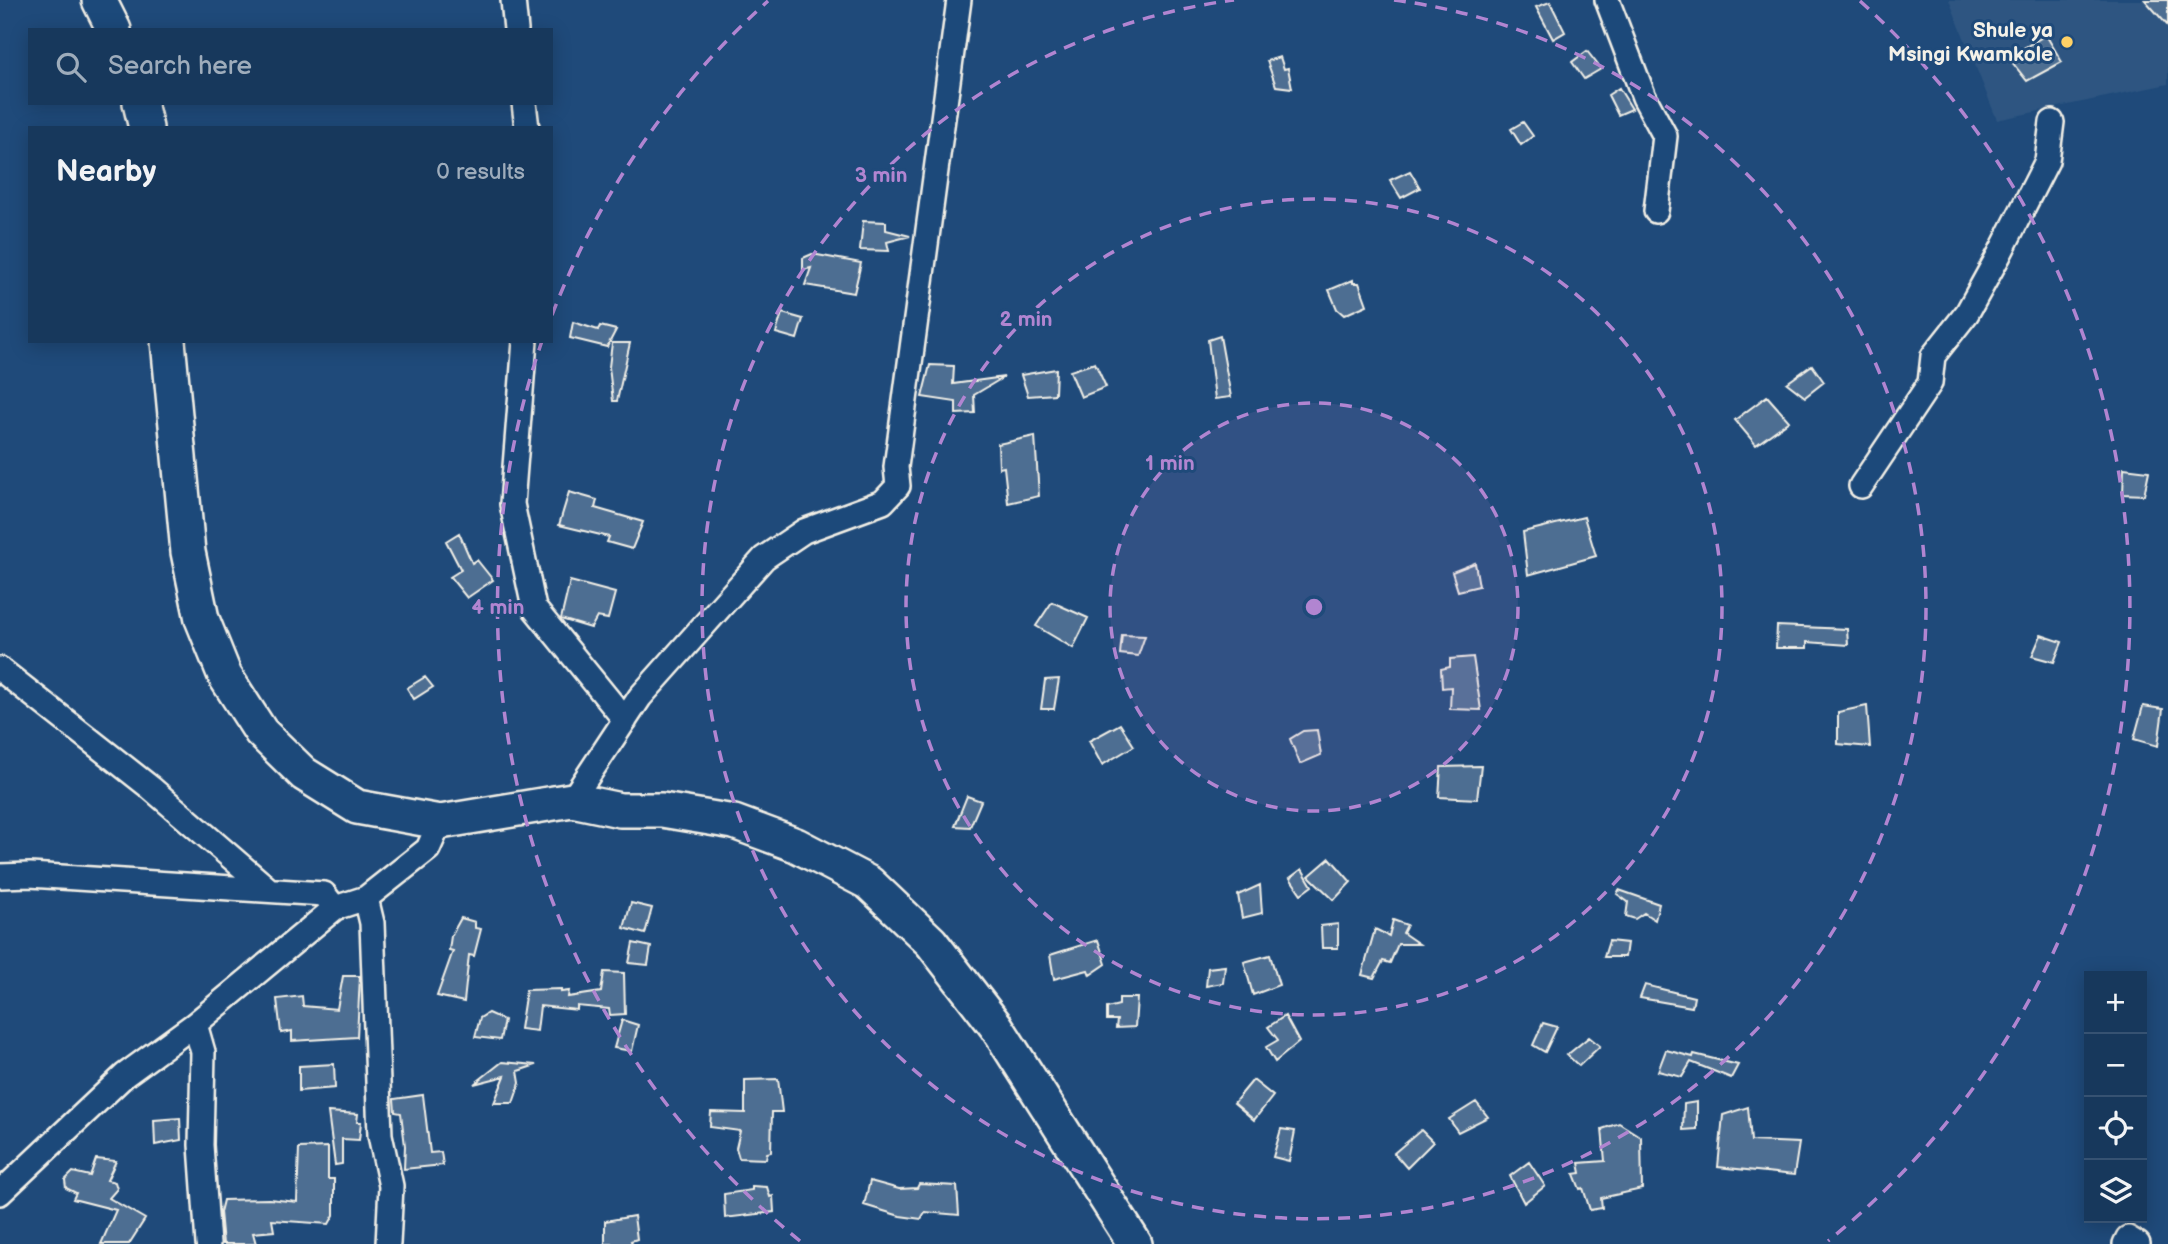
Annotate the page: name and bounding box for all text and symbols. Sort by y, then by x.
place label: Shule ya Msingi Kwamkole [1888,18,2053,67]
search box [28,28,553,105]
marker: Shule ya Msingi Kwamkole [2059,34,2075,50]
icon: search [52,48,90,86]
text: Search here [108,51,252,82]
text: Nearby [56,154,156,190]
text: 0 results [436,158,525,186]
text: 3 min [855,163,907,188]
text: 2 min [999,307,1053,332]
text: 1 min [1145,451,1195,476]
text: 4 min [472,595,524,620]
centre of rings [1302,595,1326,619]
map controls [2084,971,2147,1223]
button: + [2084,971,2147,1034]
button: − [2084,1034,2147,1097]
button: locate [2084,1097,2147,1160]
button: layers [2084,1160,2147,1223]

